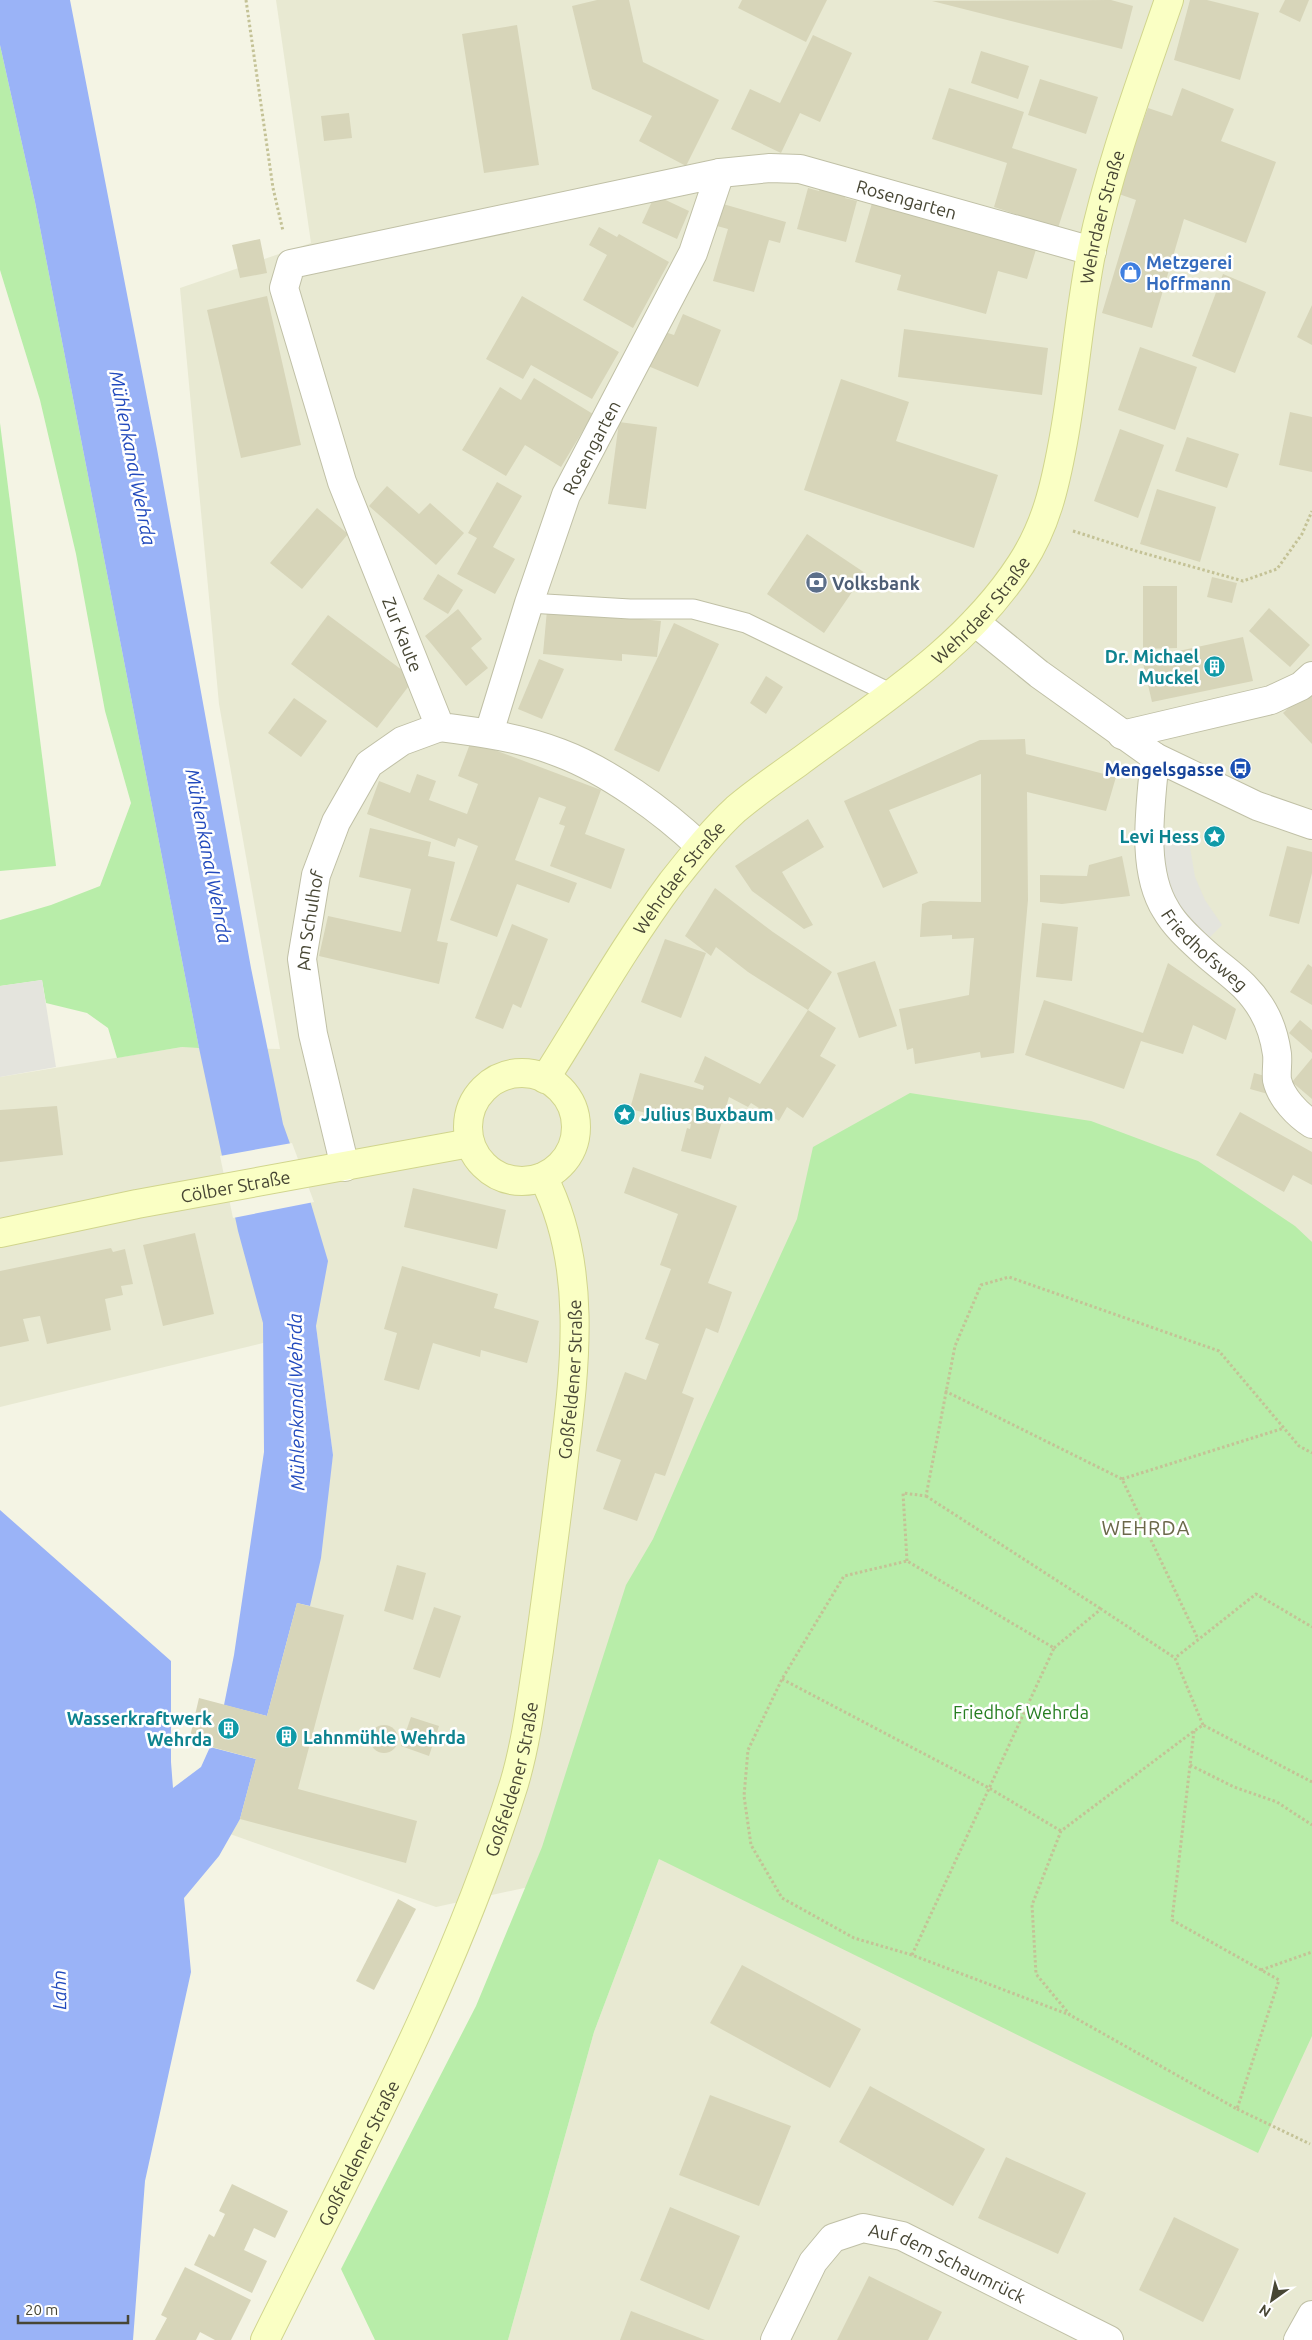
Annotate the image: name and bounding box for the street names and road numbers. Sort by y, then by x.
street label: Wehrdaer Straße [1076,147,1128,285]
street label: Rosengarten [854,175,959,223]
street label: Rosengarten [558,397,624,498]
street label: Wehrdaer Straße [927,552,1033,668]
street label: Zur Kaute [379,594,427,675]
street label: Wehrdaer Straße [629,817,728,938]
street label: Am Schulhof [292,867,327,973]
street label: Friedhofsweg [1158,905,1252,995]
street label: Cölber Straße [179,1166,292,1206]
street label: Goßfeldener Straße [554,1299,585,1460]
street label: Goßfeldener Straße [480,1700,541,1859]
street label: Goßfeldener Straße [314,2077,403,2229]
street label: Auf dem Schaumrück [867,2219,1029,2306]

